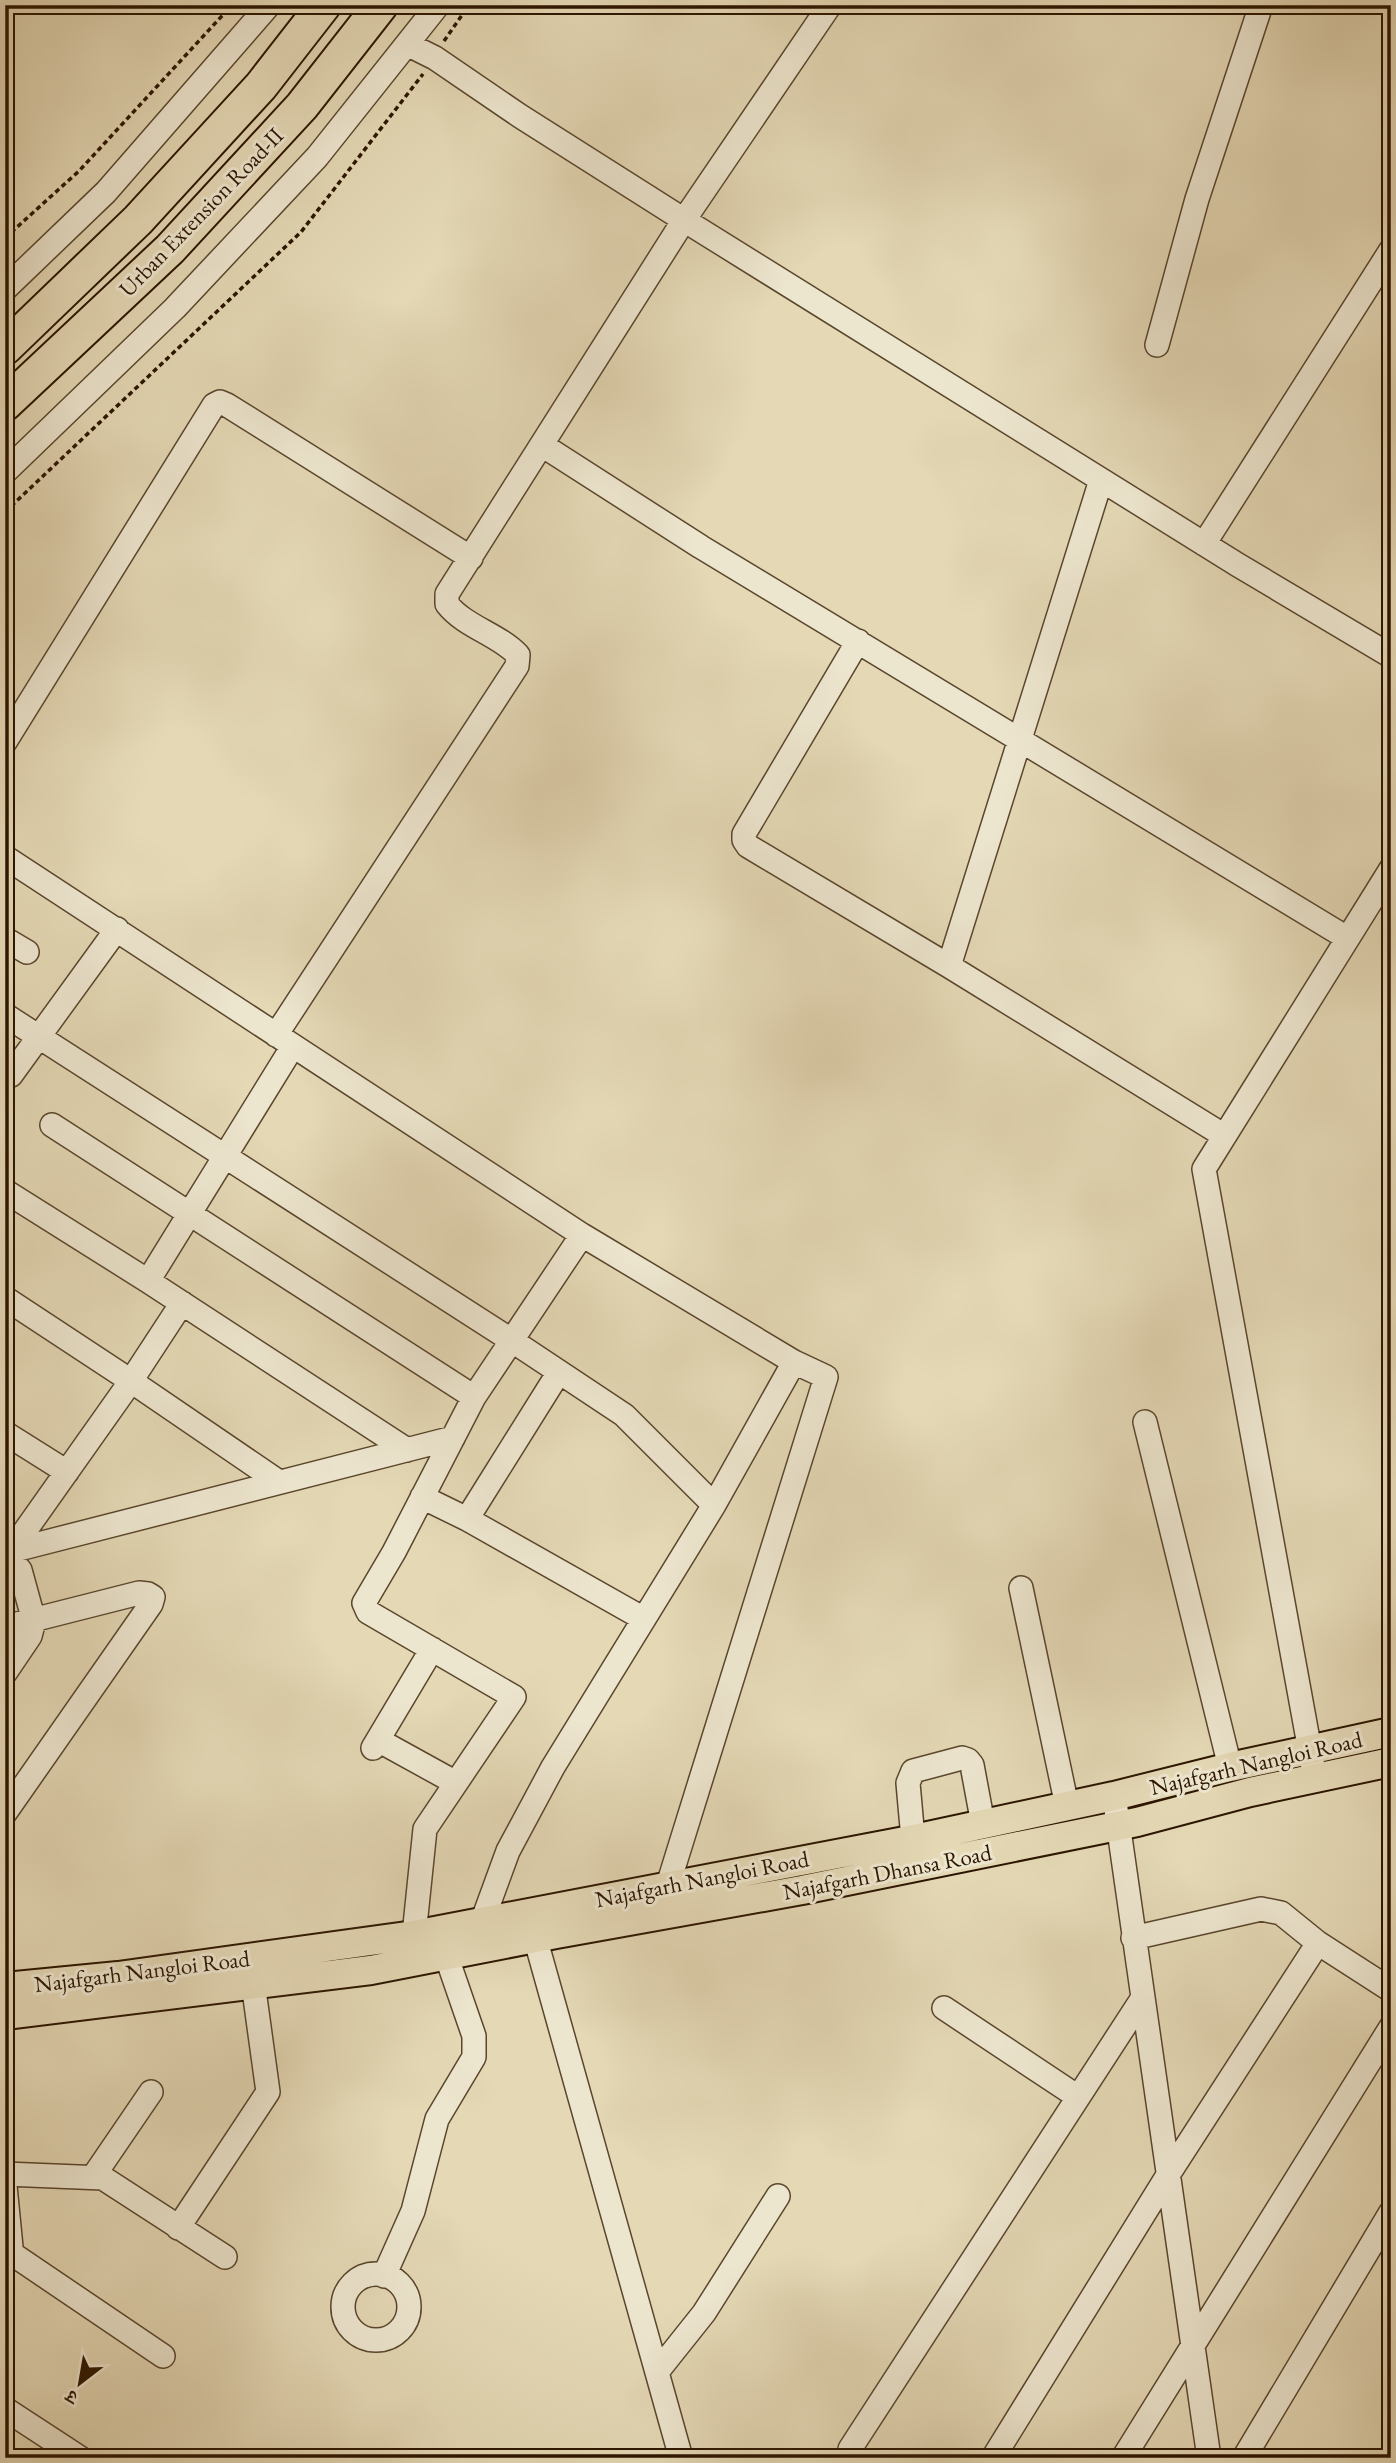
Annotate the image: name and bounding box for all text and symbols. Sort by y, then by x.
street label: Urban Extension Road-II [112,121,290,303]
street label: Najafgarh Nangloi Road [1147,1724,1365,1802]
street label: Najafgarh Dhansa Road [780,1837,994,1907]
street label: Najafgarh Nangloi Road [593,1844,812,1914]
street label: Najafgarh Nangloi Road [32,1943,252,1999]
north arrow [46,2348,116,2418]
text: उ [60,2383,84,2411]

